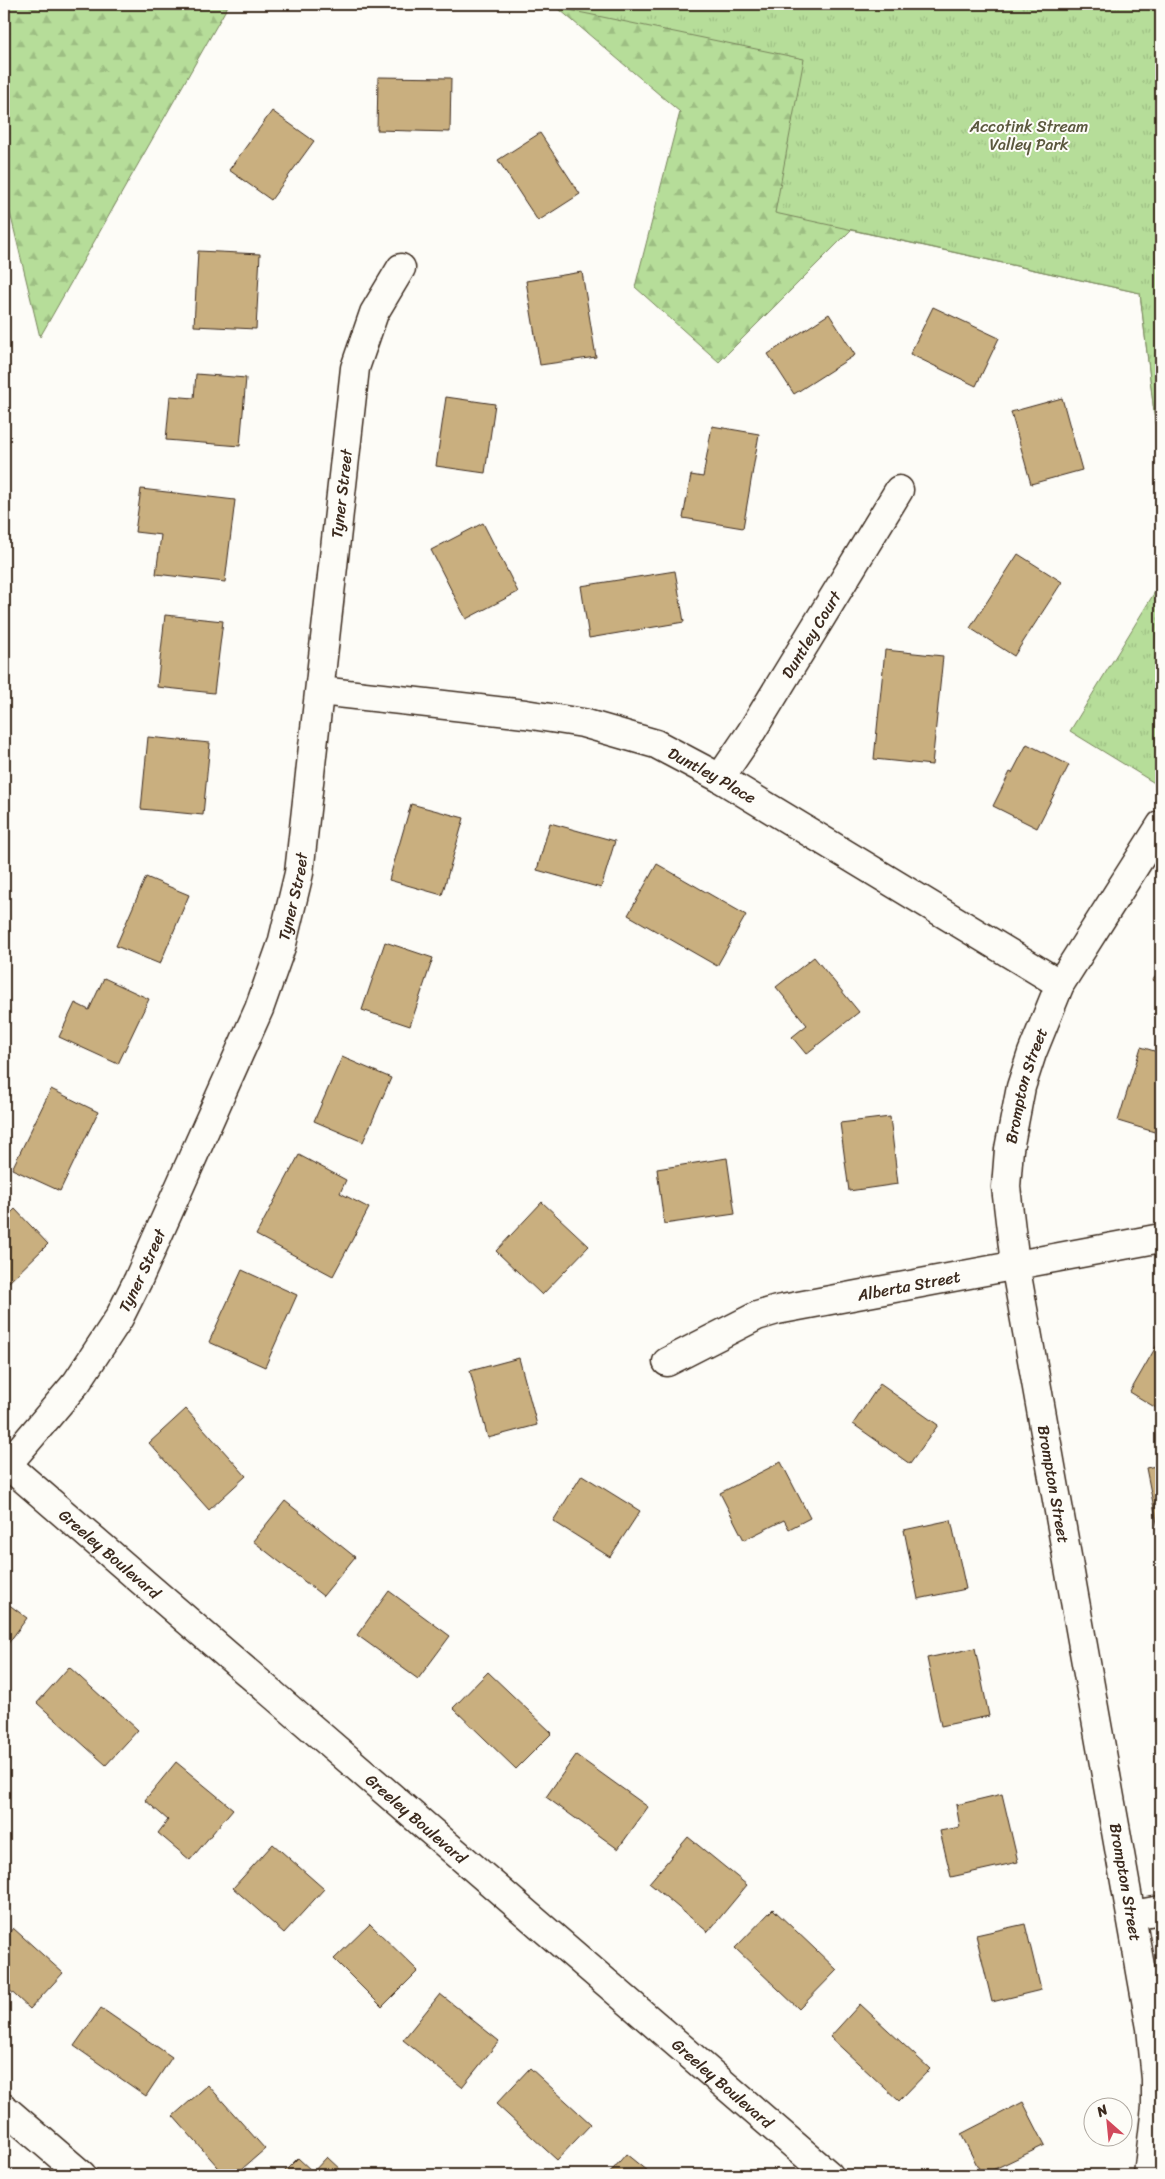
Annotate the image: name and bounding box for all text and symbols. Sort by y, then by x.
park label: Accotink Stream Valley Park [969,112,1088,159]
street label: Tyner Street [322,447,361,540]
street label: Duntley Court [773,585,850,684]
street label: Duntley Place [662,739,762,812]
street label: Tyner Street [269,851,316,944]
street label: Brompton Street [996,1023,1056,1146]
street label: Tyner Street [110,1223,174,1317]
street label: Alberta Street [854,1262,963,1310]
street label: Brompton Street [1029,1423,1078,1545]
street label: Greeley Boulevard [52,1501,168,1608]
street label: Greeley Boulevard [358,1766,475,1872]
street label: Brompton Street [1101,1821,1150,1943]
street label: Greeley Boulevard [665,2031,781,2137]
north arrow [1082,2096,1132,2146]
text: N [1091,2097,1113,2125]

